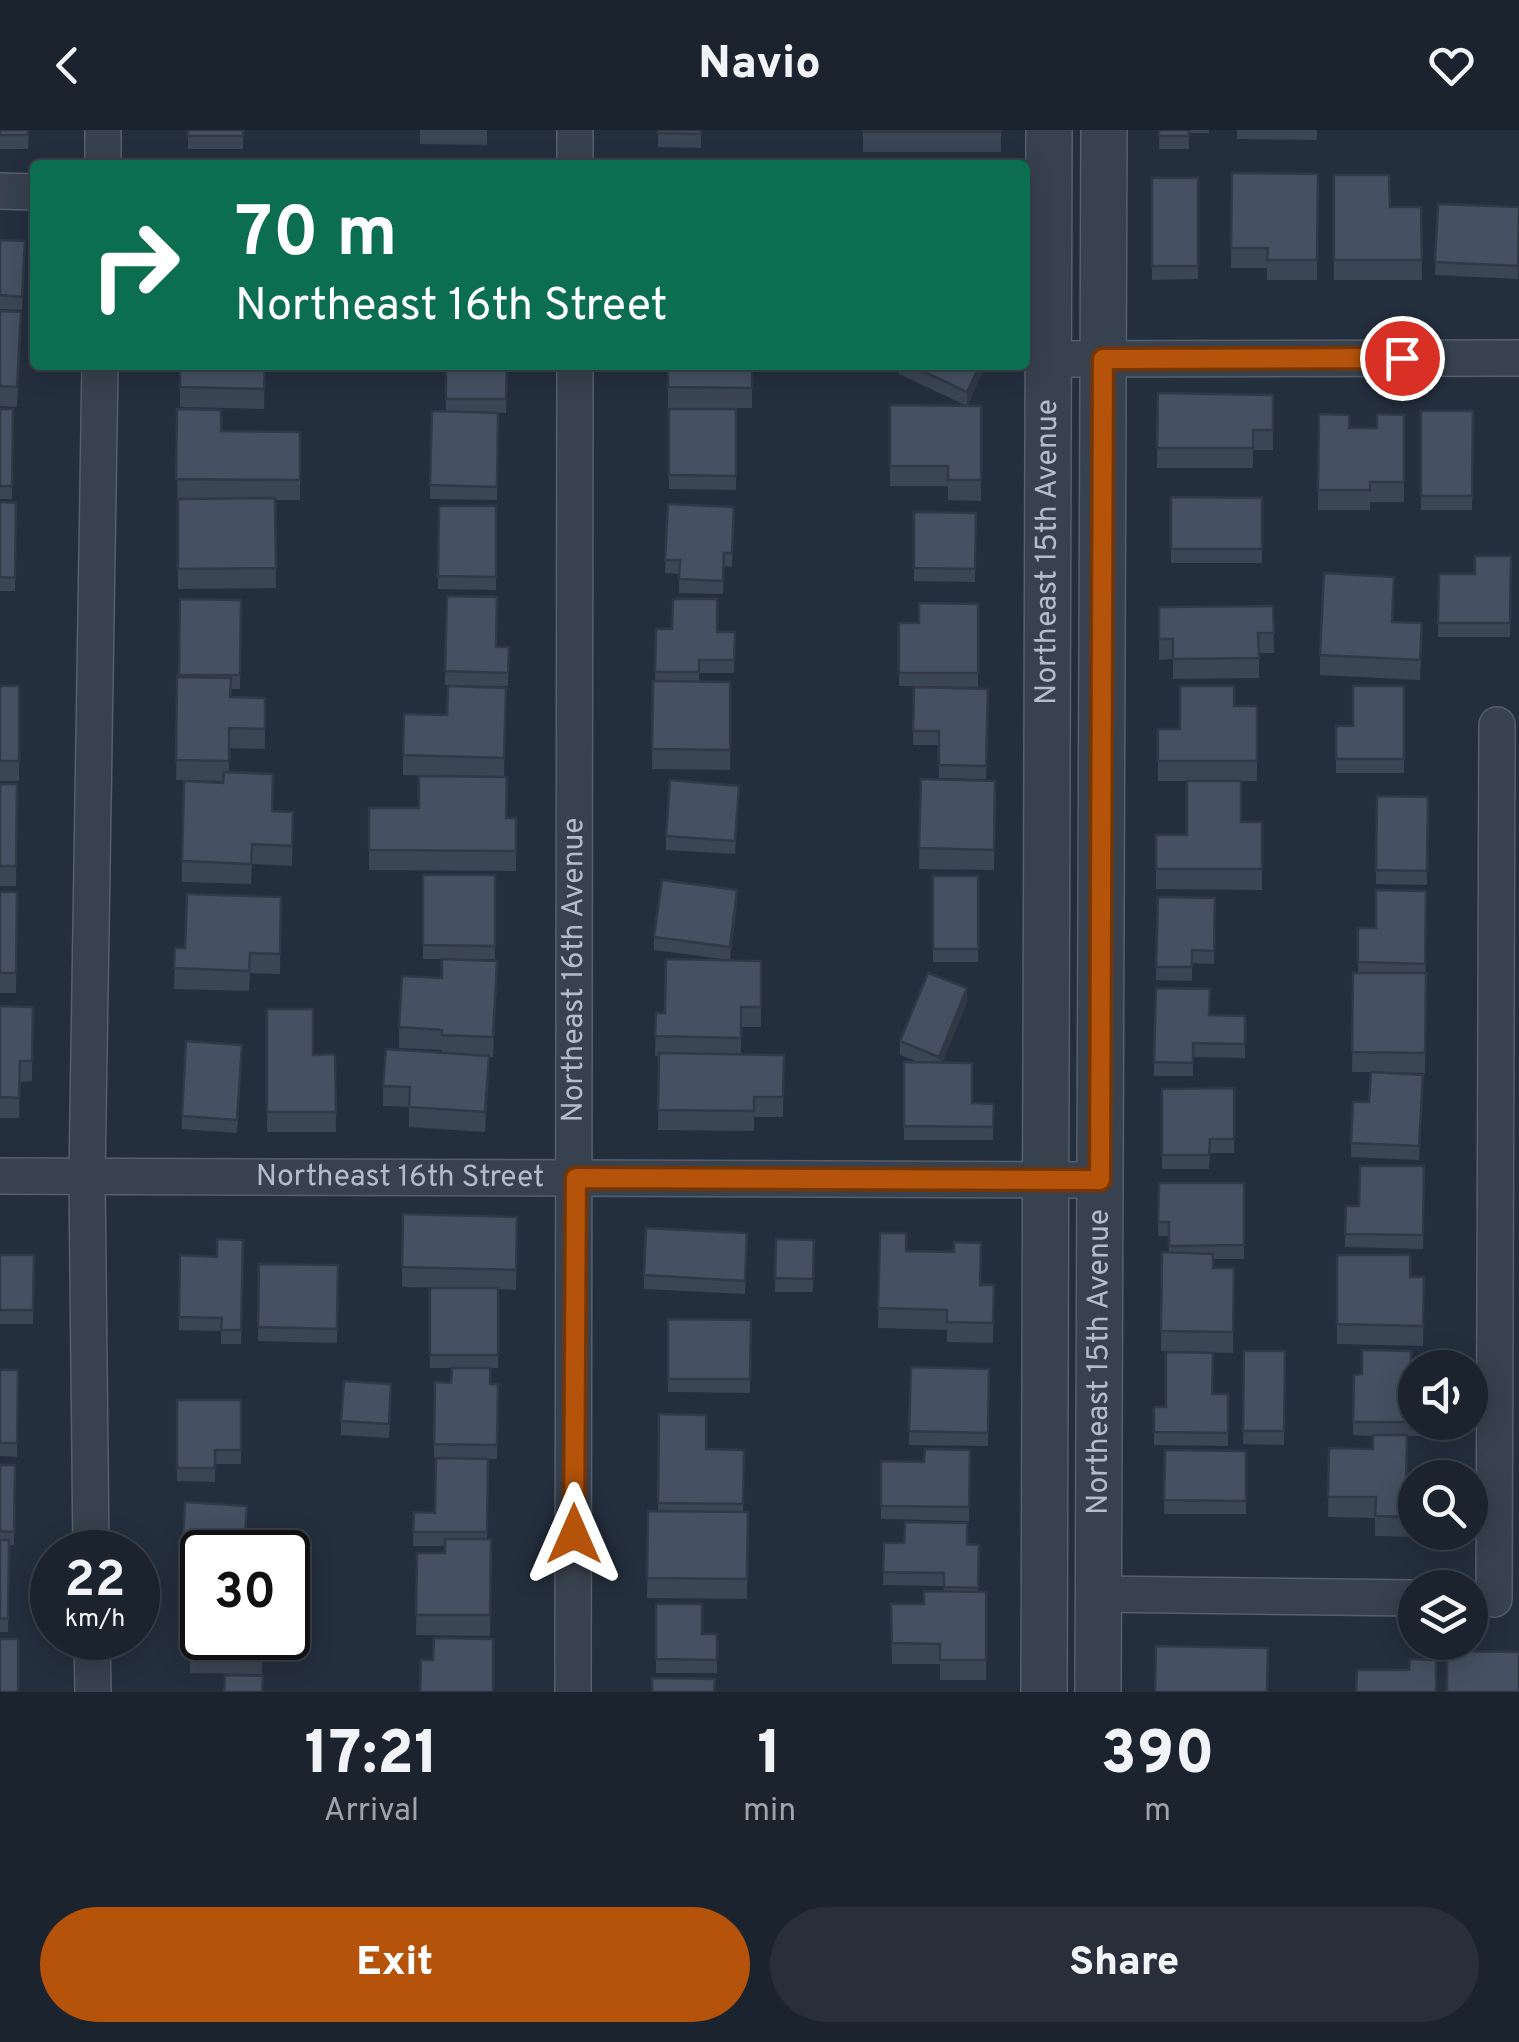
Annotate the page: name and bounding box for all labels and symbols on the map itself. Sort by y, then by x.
pin [1360,316,1445,401]
street label: Northeast 15th Avenue [1029,399,1067,705]
street label: Northeast 16th Avenue [555,817,593,1123]
street label: Northeast 16th Street [256,1158,544,1196]
street label: Northeast 15th Avenue [1080,1209,1118,1515]
position arrow [522,1482,626,1586]
speed limit sign: 30 [180,1530,310,1660]

